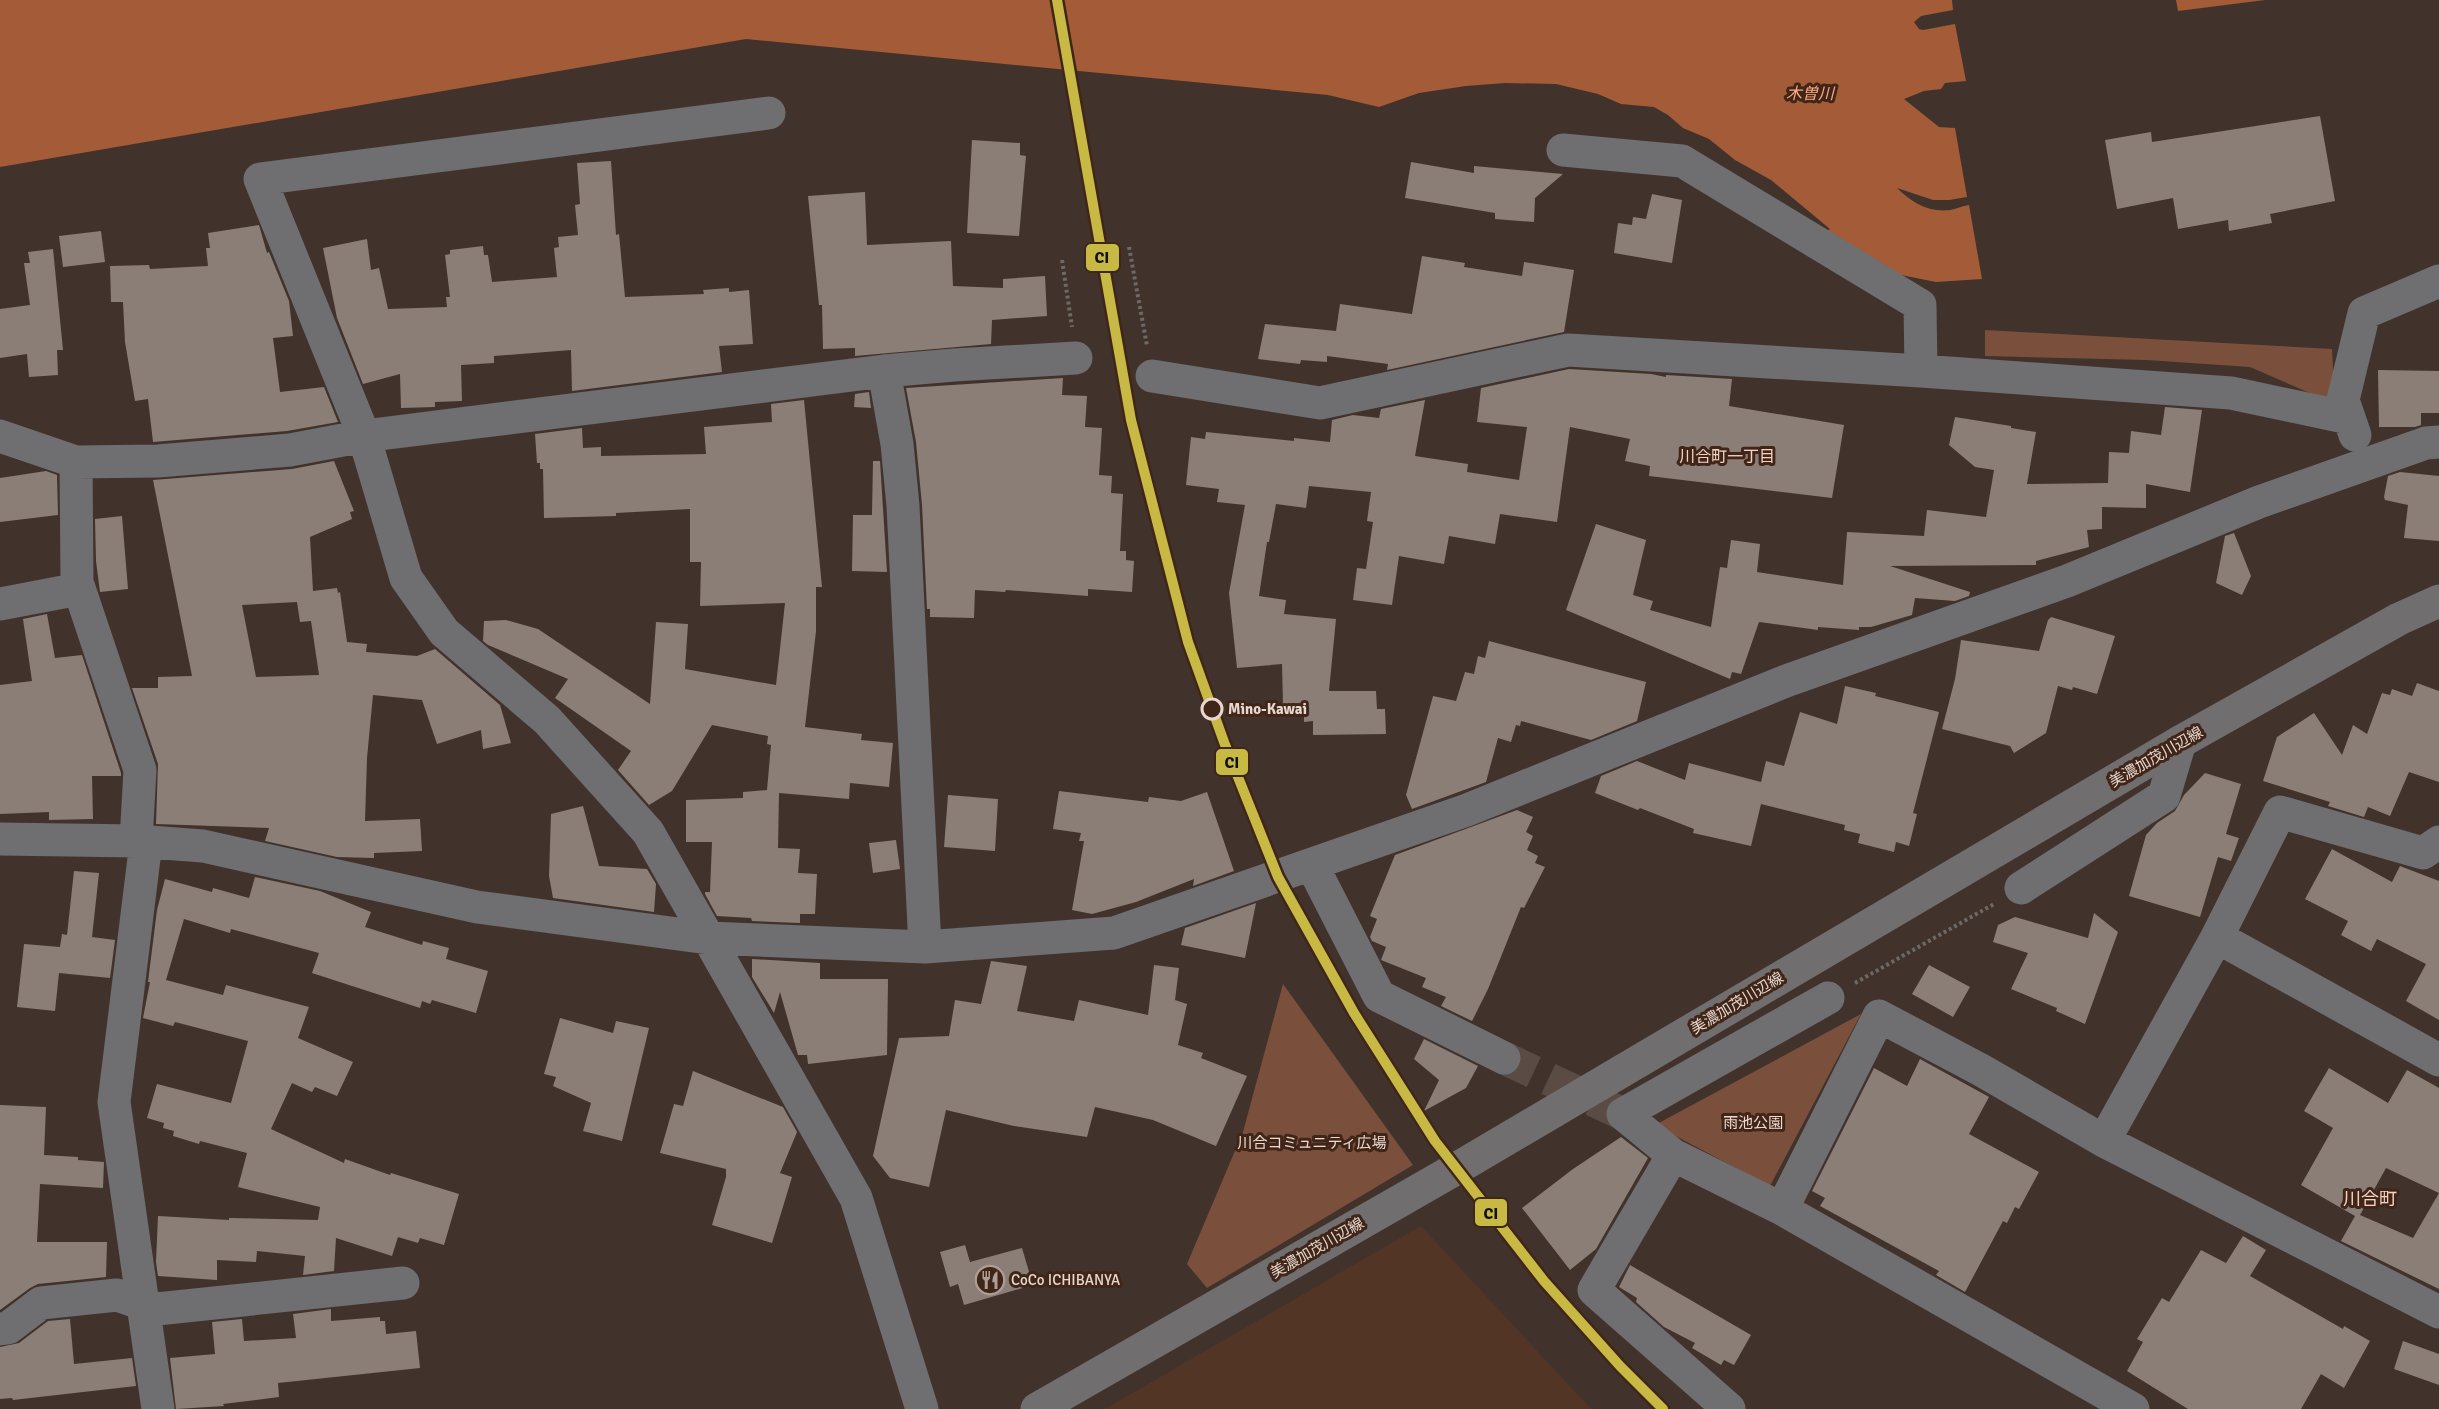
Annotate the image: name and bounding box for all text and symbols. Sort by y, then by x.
water label: 木曽川 [1786,84,1836,104]
line badge: CI [1085,243,1120,272]
text: CI [1095,248,1109,268]
district label: 川合町一丁目 [1679,447,1775,467]
marker: Mino-Kawai [1201,698,1223,720]
place label: Mino-Kawai [1228,700,1307,718]
street label: 美濃加茂川辺線 [2106,723,2206,791]
line badge: CI [1215,748,1249,776]
text: CI [1225,753,1239,773]
street label: 美濃加茂川辺線 [1687,968,1787,1038]
park label: 雨池公園 [1723,1114,1783,1132]
park label: 川合コミュニティ広場 [1237,1134,1387,1152]
district label: 川合町 [2343,1188,2397,1210]
line badge: CI [1474,1198,1508,1227]
text: CI [1484,1204,1498,1224]
street label: 美濃加茂川辺線 [1267,1214,1367,1282]
restaurant icon: CoCo ICHIBANYA [974,1264,1006,1296]
place label: CoCo ICHIBANYA [1011,1271,1120,1289]

